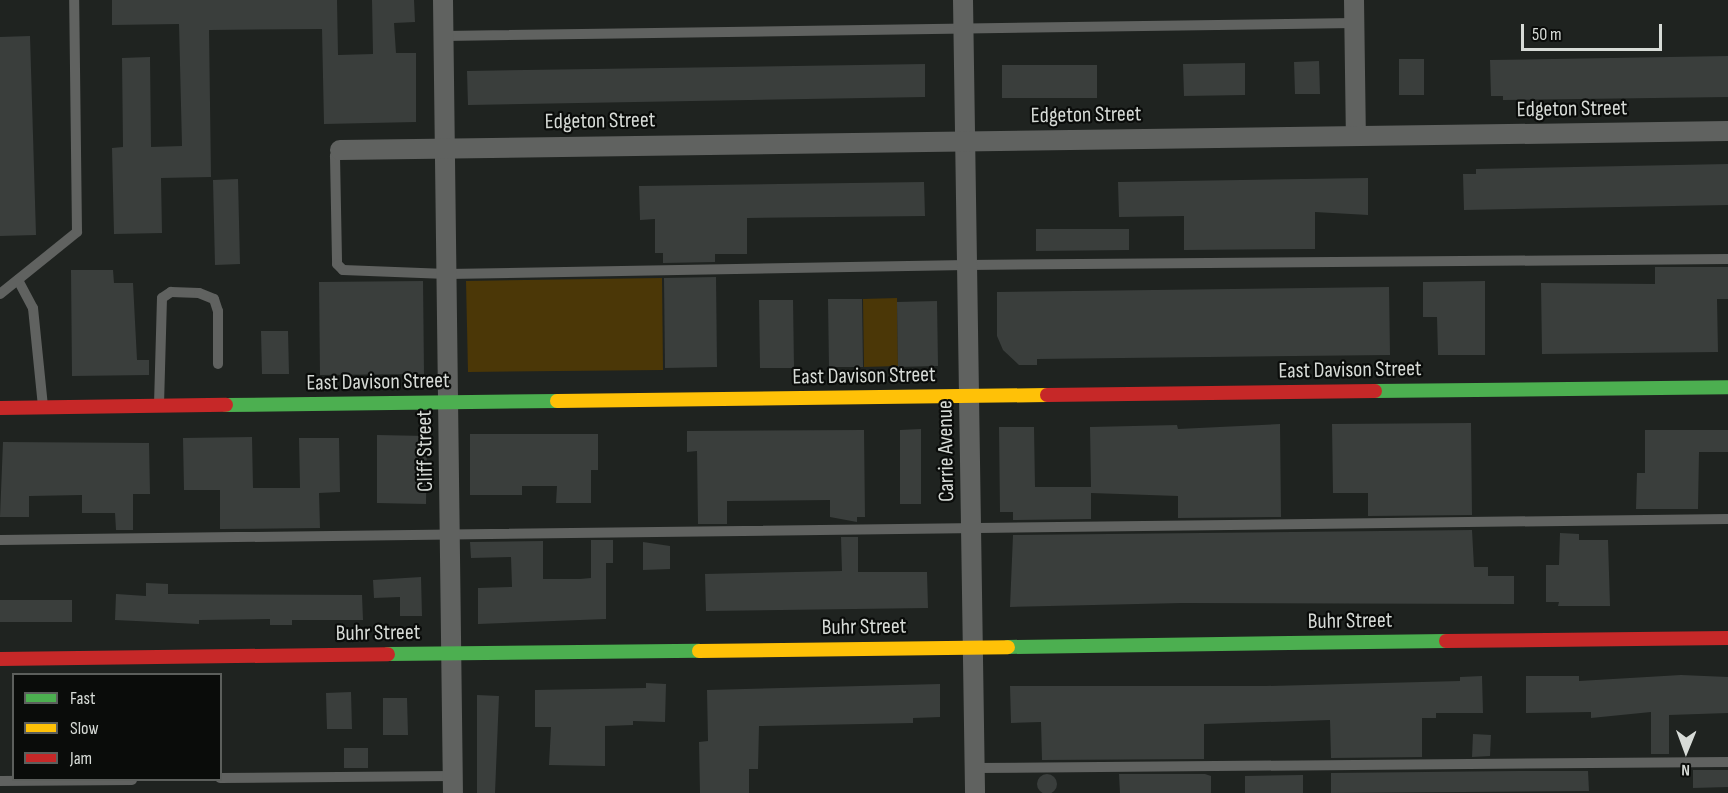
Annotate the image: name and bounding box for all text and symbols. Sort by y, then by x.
scale bar [1524,12,1665,50]
text: 50 m [1532,24,1562,45]
street label: Edgeton Street [1516,95,1628,123]
street label: Edgeton Street [1030,101,1142,129]
street label: Edgeton Street [544,107,656,135]
street label: East Davison Street [1278,356,1422,384]
street label: East Davison Street [792,362,936,390]
street label: East Davison Street [306,368,450,396]
street label: Carrie Avenue [932,400,960,502]
street label: Cliff Street [411,410,439,492]
street label: Buhr Street [1307,607,1393,635]
street label: Buhr Street [821,613,907,641]
street label: Buhr Street [335,619,421,647]
legend [12,673,222,781]
text: Fast [70,688,95,709]
text: Slow [70,718,99,739]
north arrow [1656,721,1716,781]
text: Jam [70,748,92,769]
text: N [1681,760,1690,779]

